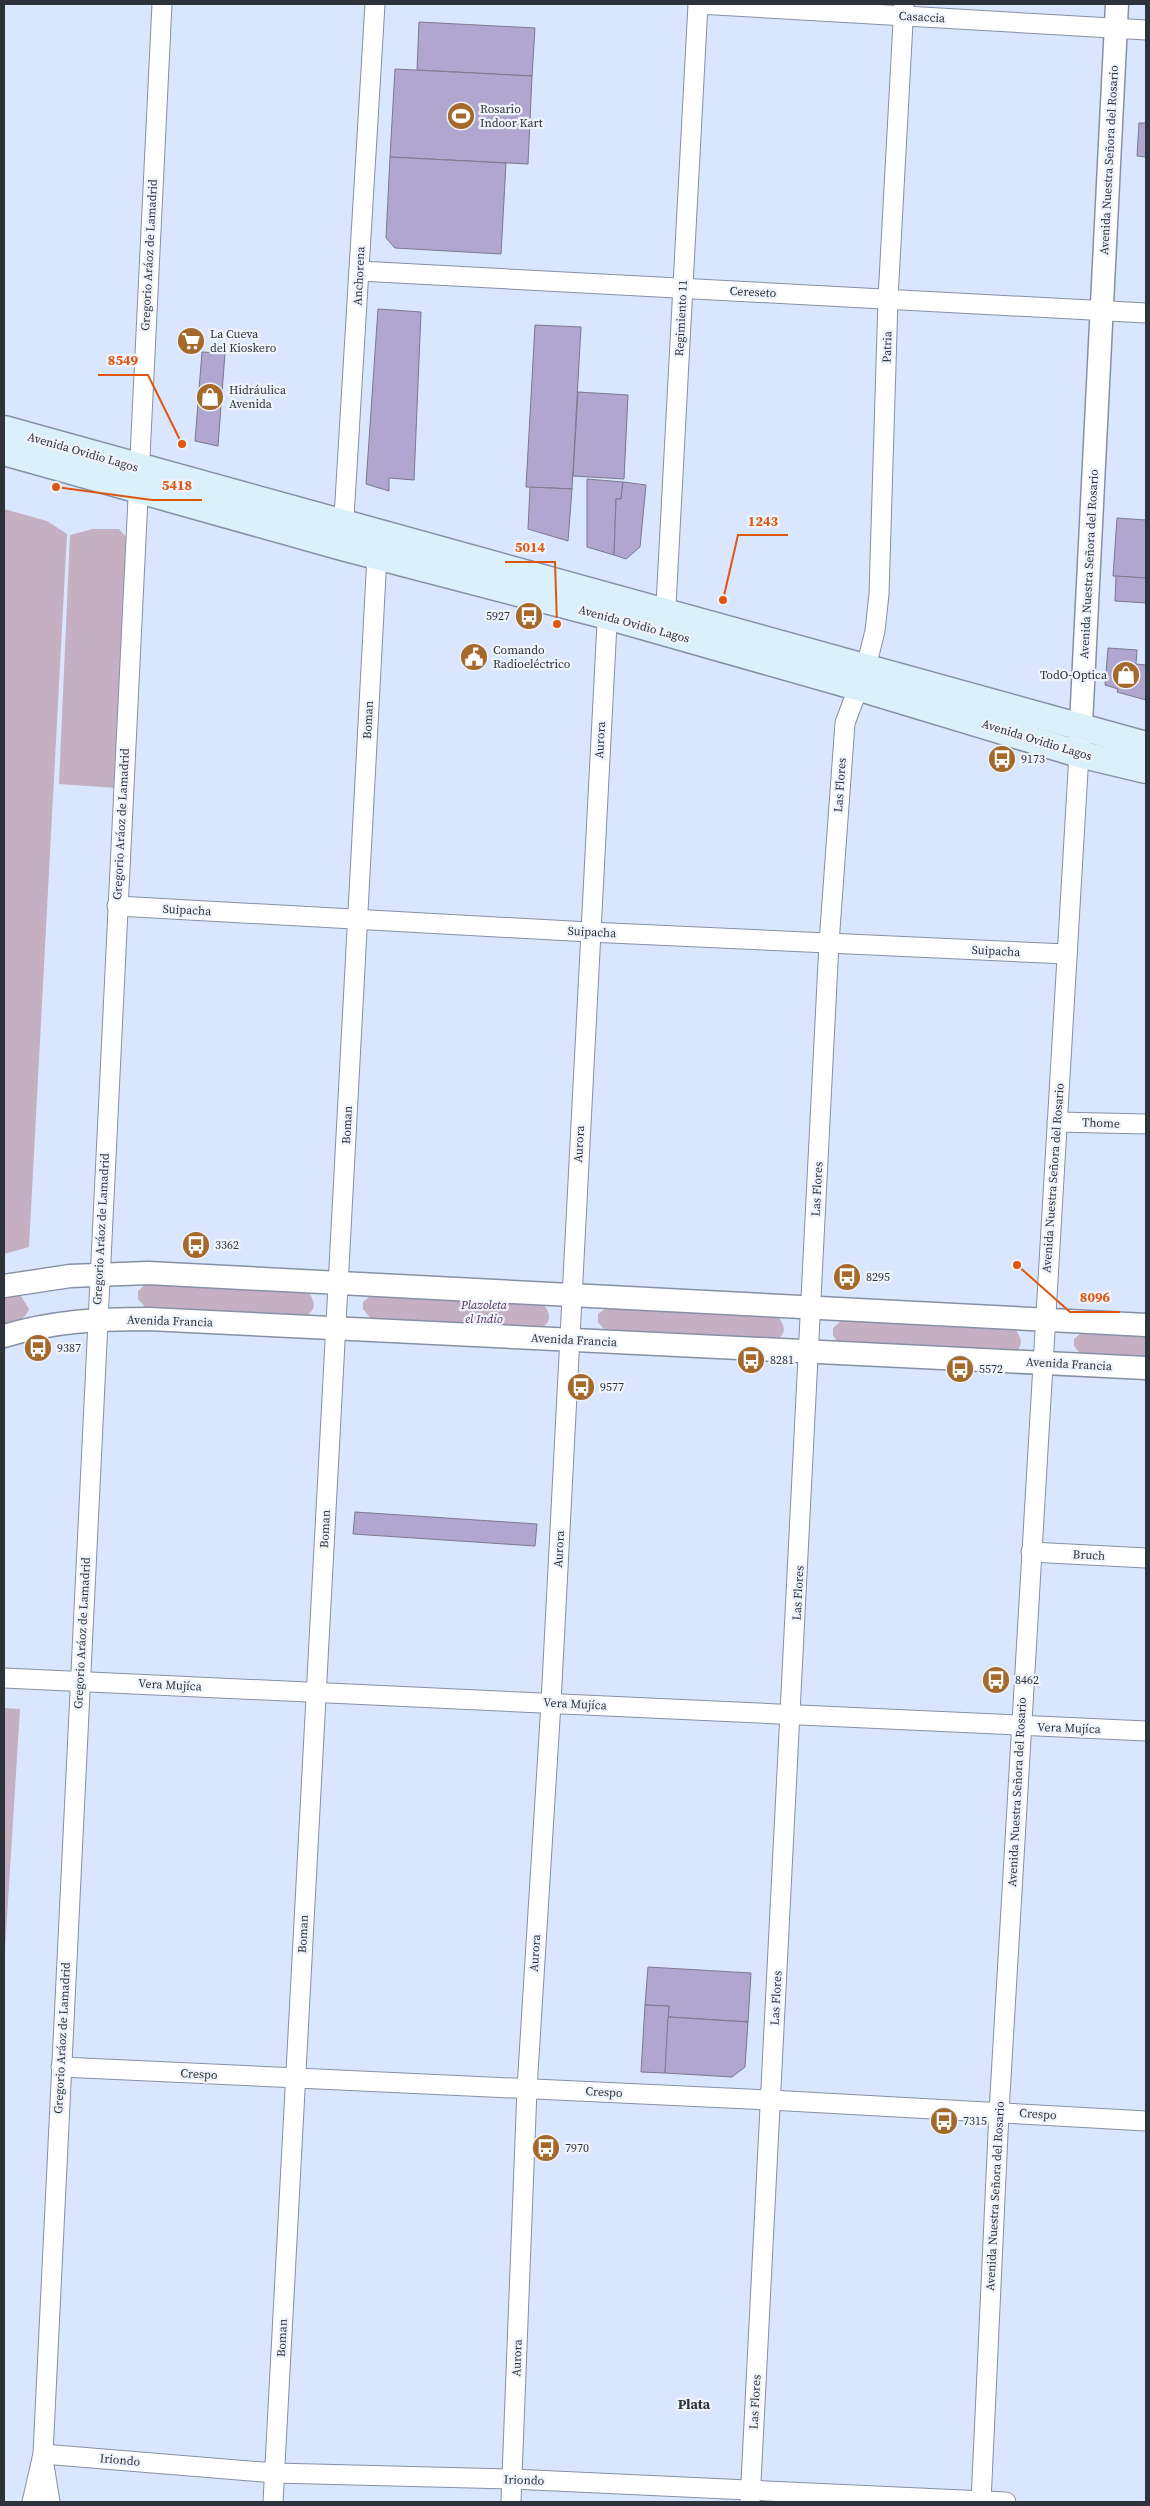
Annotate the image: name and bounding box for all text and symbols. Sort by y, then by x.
street label: Casaccia [898,8,946,26]
street label: Avenida Nuestra Señora del Rosario [1096,64,1122,255]
sports icon: Rosario Indoor Kart [446,101,476,131]
place label: Rosario Indoor Kart [480,101,543,131]
street label: Gregorio Aráoz de Lamadrid [137,179,161,331]
street label: Anchorena [349,245,369,306]
street label: Regimiento 11 [671,279,691,357]
street label: Cereseto [729,283,777,301]
supermarket icon: La Cueva del Kioskero [176,326,206,356]
place label: La Cueva del Kioskero [210,326,277,356]
street label: Patria [878,330,896,363]
callout: 8549 [98,346,148,375]
text: 8549 [108,350,139,370]
shop icon: Hidráulica Avenida [195,382,225,412]
place label: Hidráulica Avenida [229,382,287,412]
street label: Avenida Ovidio Lagos [26,429,140,475]
street label: Avenida Nuestra Señora del Rosario [1076,468,1102,659]
callout: 5418 [152,471,202,500]
text: 5418 [162,475,192,495]
callout: 1243 [738,506,788,535]
text: 1243 [748,511,779,531]
callout: 5014 [505,533,555,562]
text: 5014 [515,537,546,557]
bus stop icon: 5927 [514,601,544,631]
street label: Avenida Ovidio Lagos [577,601,691,647]
place label: 5927 [486,608,510,624]
public building icon: Comando Radioeléctrico [459,642,489,672]
place label: Comando Radioeléctrico [493,642,571,672]
shop icon: TodO-Optica [1111,660,1141,690]
place label: TodO-Optica [1040,667,1108,683]
street label: Boman [359,700,377,740]
street label: Avenida Ovidio Lagos [980,716,1094,764]
street label: Aurora [591,720,609,759]
bus stop icon: 9173 [987,744,1017,774]
street label: Gregorio Aráoz de Lamadrid [109,748,133,900]
place label: 9173 [1021,751,1045,767]
street label: Las Flores [830,757,850,813]
street label: Suipacha [162,901,213,919]
street label: Suipacha [567,923,618,941]
street label: Suipacha [971,942,1022,960]
street label: Avenida Nuestra Señora del Rosario [1038,1082,1068,1273]
street label: Boman [338,1105,356,1145]
street label: Thome [1082,1114,1120,1132]
street label: Aurora [570,1124,588,1163]
street label: Gregorio Aráoz de Lamadrid [89,1153,113,1305]
street label: Las Flores [808,1161,826,1217]
bus stop icon: 3362 [181,1230,211,1260]
place label: 3362 [215,1237,239,1253]
bus stop icon: 8295 [832,1262,862,1292]
place label: 8295 [866,1269,890,1285]
callout: 8096 [1070,1283,1120,1312]
text: 8096 [1080,1287,1111,1307]
park label: Plazoleta el Indio [460,1297,508,1327]
street label: Avenida Francia [127,1312,214,1331]
street label: Avenida Francia [531,1330,618,1350]
bus stop icon: 9387 [23,1333,53,1363]
place label: 9387 [57,1340,81,1356]
bus stop icon: 8281 [736,1345,766,1375]
place label: 8281 [770,1352,794,1368]
bus stop icon: 5572 [945,1354,975,1384]
street label: Avenida Francia [1026,1354,1113,1374]
place label: 5572 [979,1361,1003,1377]
bus stop icon: 9577 [566,1372,596,1402]
place label: 9577 [600,1379,624,1395]
street label: Boman [316,1509,334,1549]
street label: Aurora [550,1529,568,1568]
street label: Bruch [1072,1546,1106,1564]
street label: Gregorio Aráoz de Lamadrid [70,1557,94,1709]
street label: Las Flores [789,1565,807,1621]
bus stop icon: 8462 [981,1665,1011,1695]
place label: 8462 [1015,1672,1039,1688]
street label: Vera Mujíca [138,1675,203,1695]
street label: Vera Mujíca [543,1694,608,1714]
street label: Avenida Nuestra Señora del Rosario [1004,1696,1030,1887]
street label: Vera Mujíca [1037,1719,1102,1737]
street label: Boman [294,1914,312,1954]
street label: Aurora [526,1933,544,1972]
street label: Gregorio Aráoz de Lamadrid [50,1962,74,2114]
street label: Las Flores [767,1970,785,2026]
street label: Crespo [180,2065,218,2083]
street label: Crespo [585,2083,623,2101]
street label: Avenida Nuestra Señora del Rosario [982,2100,1008,2291]
street label: Crespo [1019,2105,1058,2123]
bus stop icon: 7315 [929,2106,959,2136]
place label: 7315 [963,2113,987,2129]
bus stop icon: 7970 [531,2133,561,2163]
place label: 7970 [565,2140,589,2156]
street label: Boman [273,2318,291,2358]
street label: Aurora [508,2338,526,2377]
street label: Las Flores [746,2374,764,2430]
district label: Plata [678,2394,711,2414]
street label: Iriondo [99,2450,141,2470]
street label: Iriondo [504,2471,545,2489]

